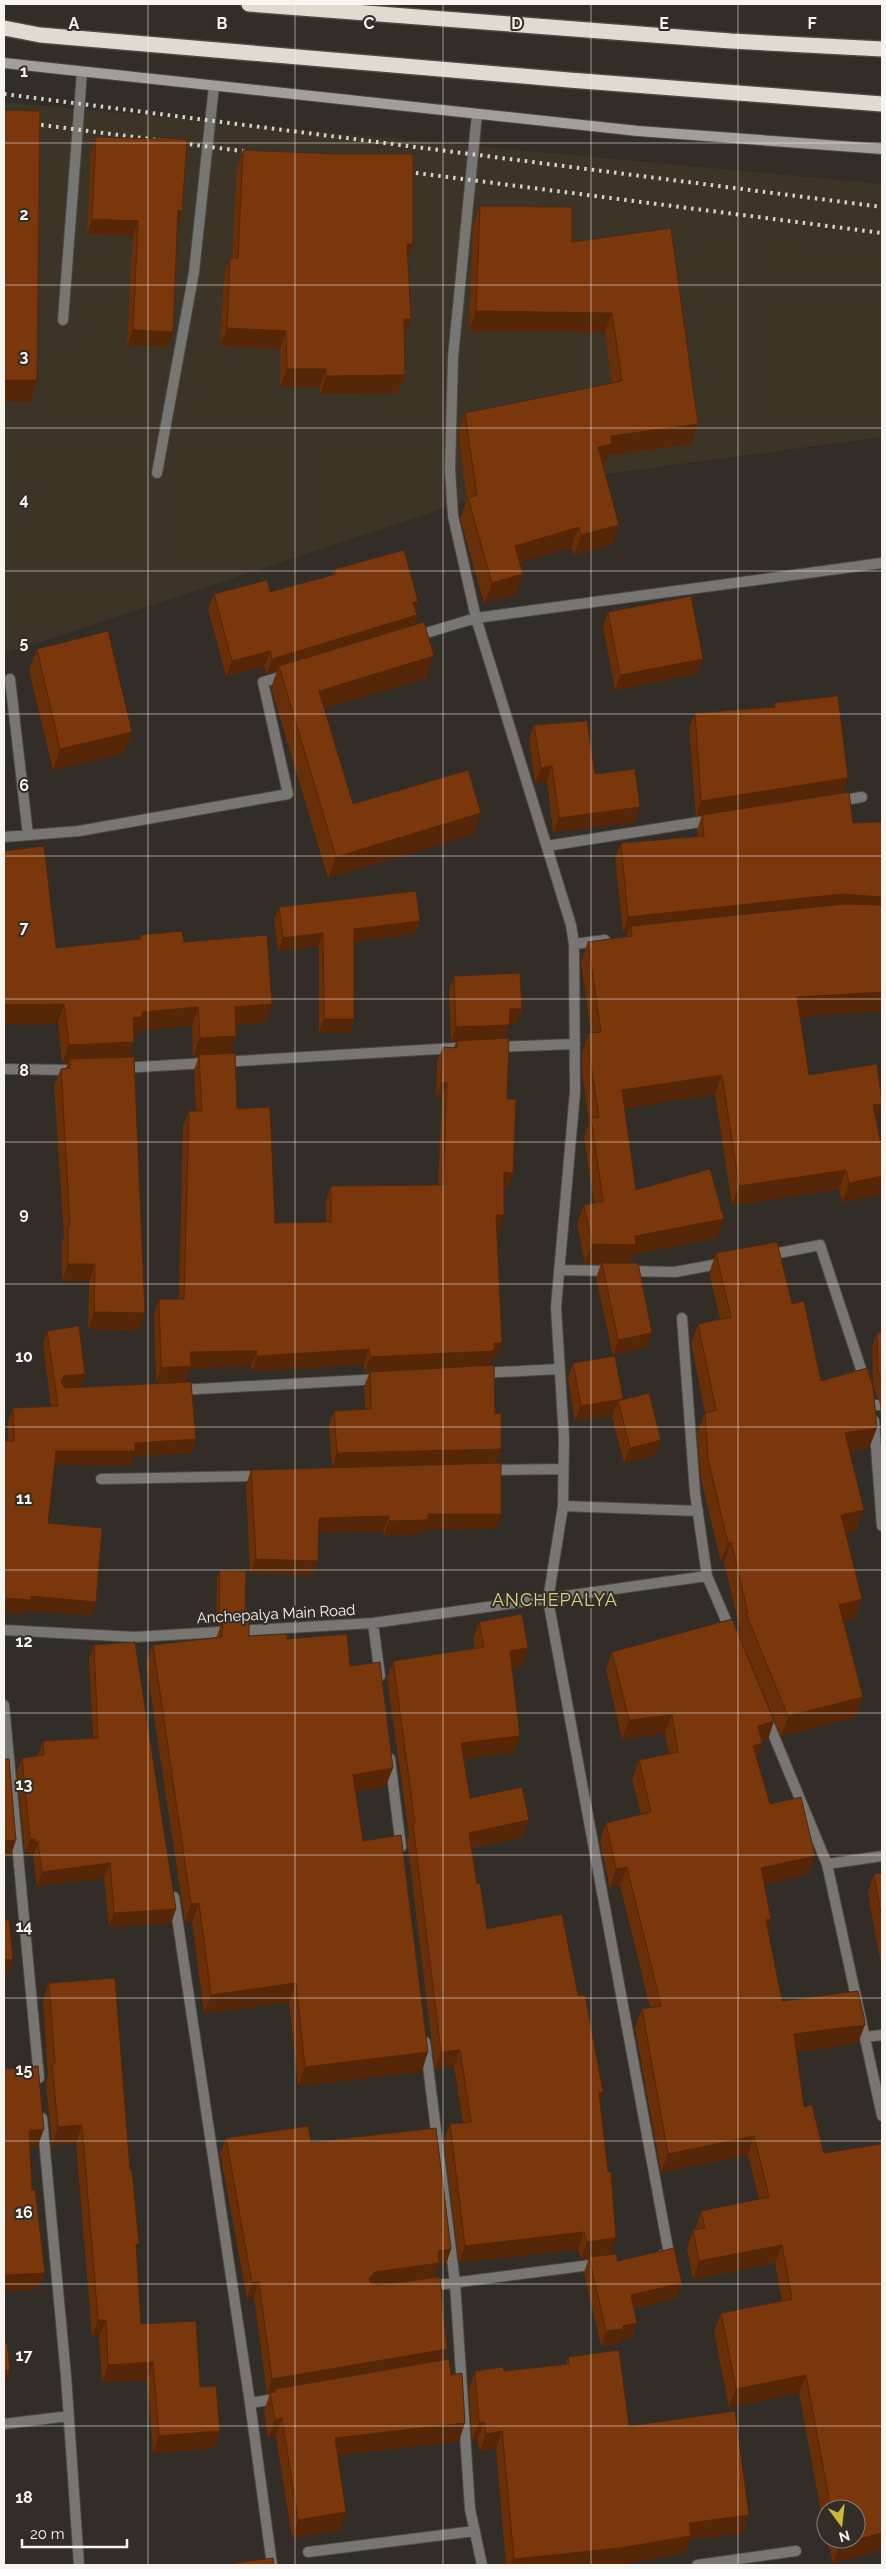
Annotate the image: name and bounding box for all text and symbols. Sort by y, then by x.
text: A [69,14,80,33]
text: B [217,14,228,33]
text: C [364,14,375,33]
text: D [511,14,523,33]
text: E [659,14,669,33]
text: F [807,14,817,33]
text: 1 [20,62,28,81]
text: 2 [19,205,29,224]
text: 3 [20,347,29,366]
text: 4 [19,490,29,509]
text: 5 [20,633,29,652]
text: 6 [19,776,29,795]
text: 7 [20,918,29,937]
text: 8 [19,1061,29,1080]
text: 9 [19,1204,29,1223]
text: 10 [15,1347,33,1366]
text: 11 [16,1489,32,1508]
district label: ANCHEPALYA [492,1589,618,1610]
street label: Anchepalya Main Road [196,1601,356,1627]
text: 12 [16,1632,32,1651]
text: 13 [16,1775,32,1794]
text: 14 [15,1917,33,1936]
text: 15 [16,2060,33,2079]
text: 16 [15,2203,33,2222]
text: 17 [16,2346,32,2365]
text: 18 [15,2488,33,2507]
north arrow [816,2499,866,2549]
scale bar [22,2516,128,2548]
text: 20 m [30,2525,65,2543]
text: N [837,2527,852,2546]

